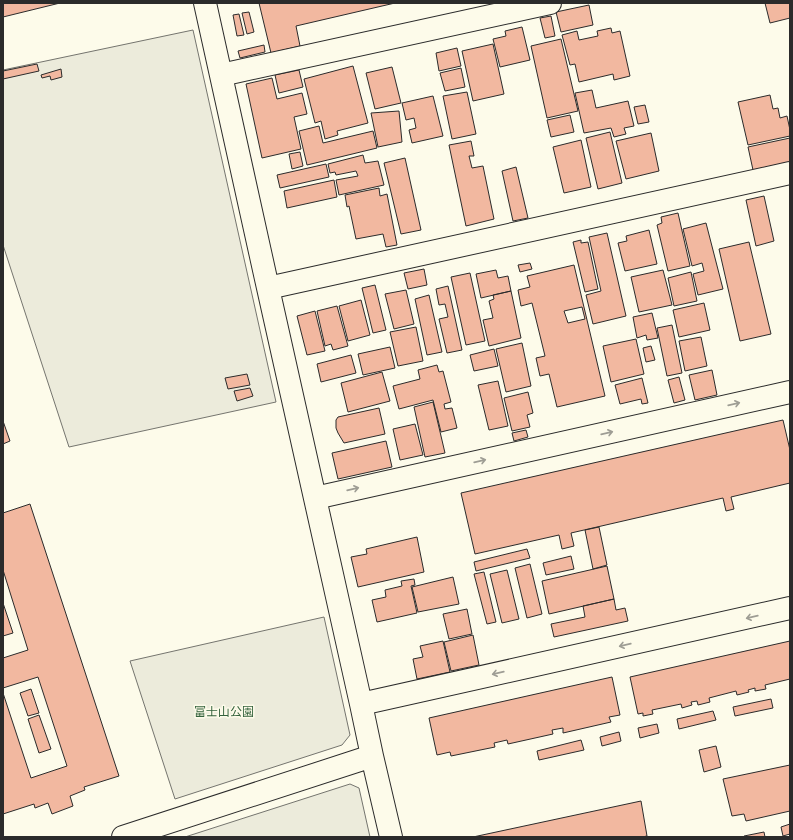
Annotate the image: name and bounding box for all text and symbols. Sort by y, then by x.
one-way arrow [727,400,740,408]
one-way arrow [600,428,613,436]
one-way arrow [473,457,486,464]
one-way arrow [346,485,359,493]
one-way arrow [746,613,759,621]
one-way arrow [619,641,632,649]
one-way arrow [492,670,505,678]
park label: 富士山公園 [194,704,254,719]

